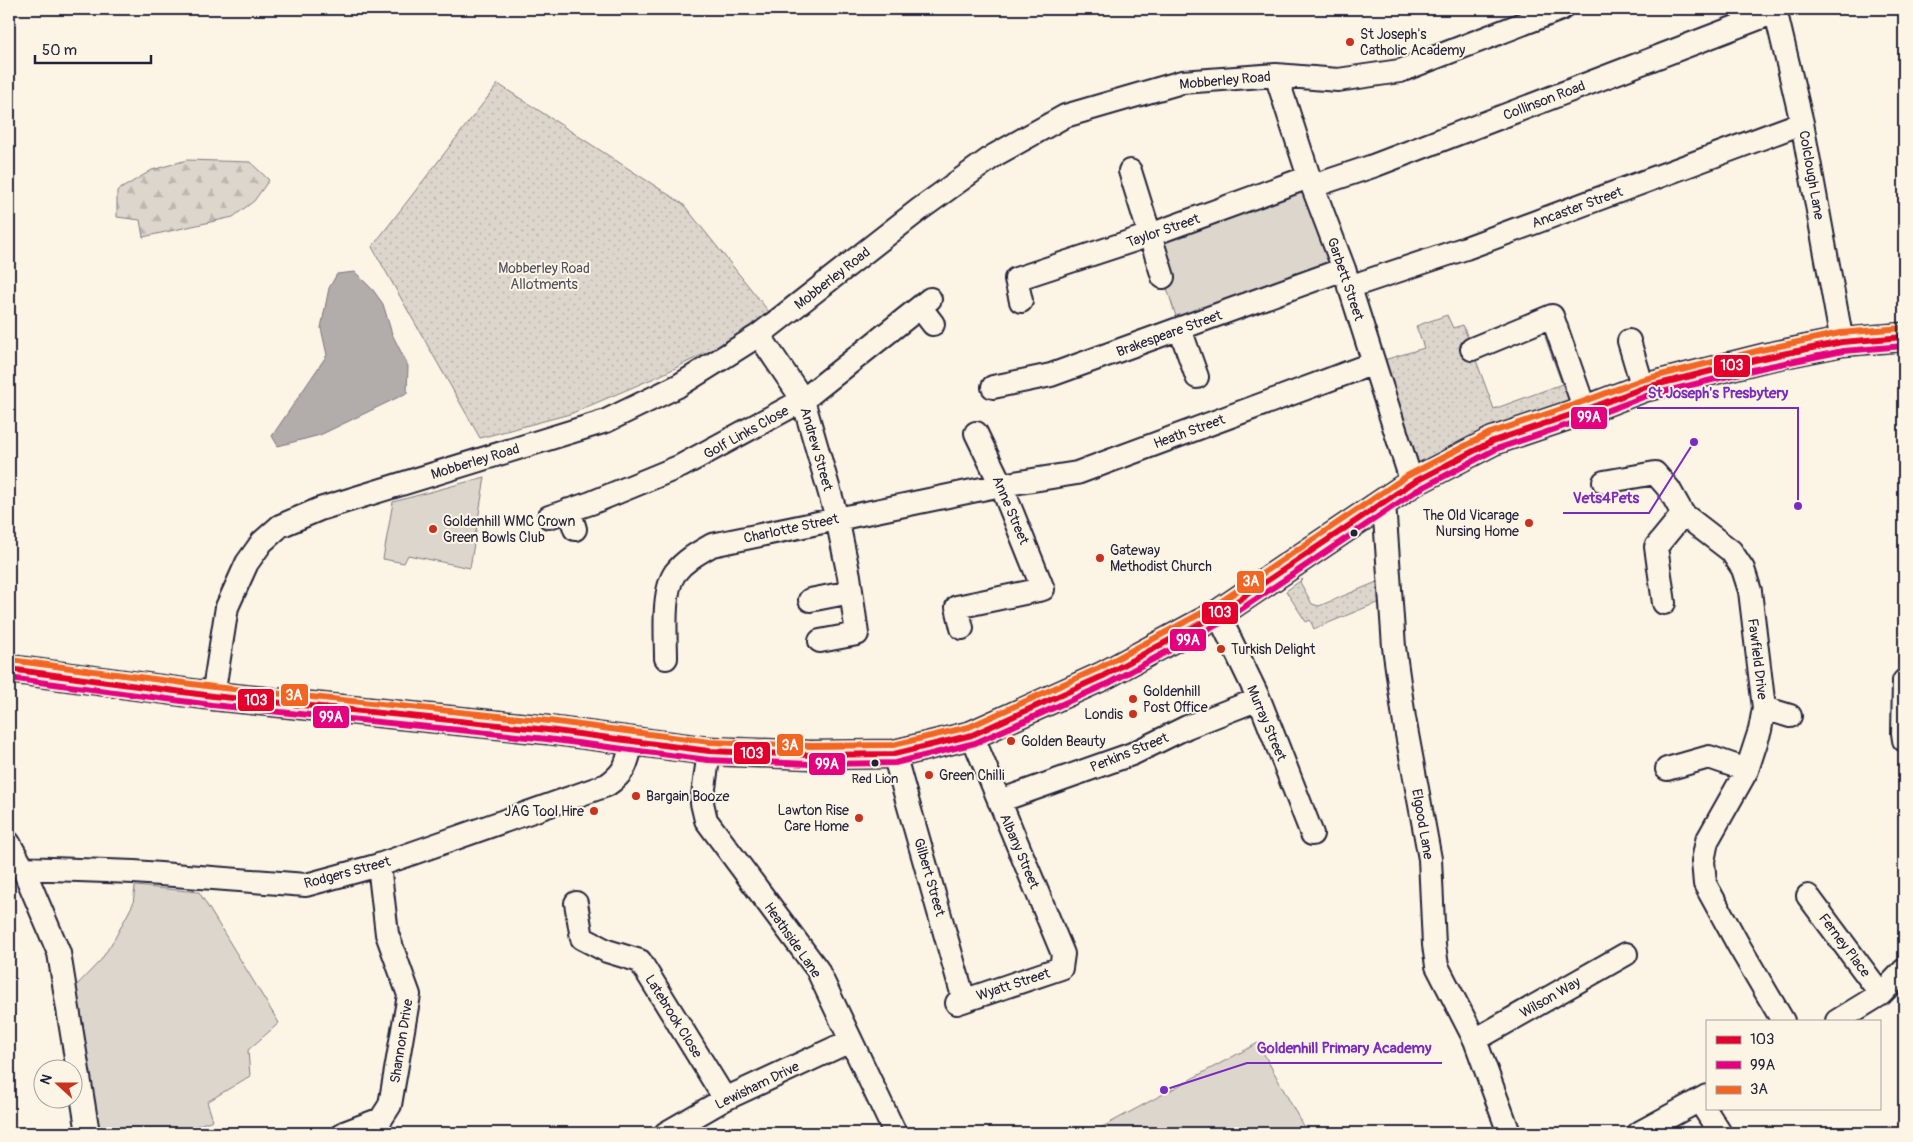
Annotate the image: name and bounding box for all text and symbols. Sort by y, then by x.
place label: St Joseph's Catholic Academy [1360,26,1465,59]
scale bar [35,32,151,64]
marker: St Joseph's Catholic Academy [1344,36,1356,48]
text: 50 m [42,41,77,60]
street label: Mobberley Road [1179,68,1271,93]
street label: Collinson Road [1501,77,1588,124]
street label: Colclough Lane [1795,129,1828,221]
street label: Ancaster Street [1529,183,1625,232]
street label: Taylor Street [1124,210,1202,251]
street label: Garbett Street [1323,235,1368,323]
street label: Mobberley Road [791,243,874,313]
park label: Mobberley Road Allotments [498,260,590,293]
street label: Brakespeare Street [1114,306,1225,360]
line badge: 103 [1713,354,1751,378]
text: 103 [1721,357,1744,374]
callout: St Joseph's Presbytery [1637,378,1798,408]
text: St Joseph's Presbytery [1648,384,1789,403]
street label: Golf Links Close [701,402,792,463]
street label: Andrew Street [797,405,837,493]
line badge: 99A [1570,406,1608,430]
text: 99A [1577,409,1601,426]
street label: Heath Street [1151,411,1227,452]
street label: Mobberley Road [429,440,522,483]
street label: Anne Street [988,473,1033,547]
callout: Vets4Pets [1563,483,1649,513]
text: Vets4Pets [1573,489,1639,508]
place label: The Old Vicarage Nursing Home [1423,507,1519,540]
street label: Charlotte Street [742,510,841,547]
place label: Goldenhill WMC Crown Green Bowls Club [443,513,575,546]
marker: The Old Vicarage Nursing Home [1523,517,1535,529]
marker: Goldenhill WMC Crown Green Bowls Club [427,523,439,535]
unlabelled marker [1349,528,1359,538]
place label: Gateway Methodist Church [1110,542,1212,575]
marker: Gateway Methodist Church [1094,552,1106,564]
line badge: 3A [1236,570,1265,594]
text: 3A [1243,573,1259,590]
line badge: 103 [1201,601,1239,625]
text: 103 [1209,604,1232,621]
street label: Fawfield Drive [1744,617,1771,701]
line badge: 99A [1169,628,1207,652]
text: 99A [1176,632,1200,649]
place label: Turkish Delight [1231,641,1316,658]
marker: Turkish Delight [1215,643,1227,655]
line badge: 3A [280,683,309,707]
place label: Goldenhill Post Office [1143,683,1208,716]
street label: Murray Street [1243,683,1290,764]
text: 3A [286,687,302,704]
line badge: 103 [237,688,275,712]
text: 103 [245,692,268,709]
marker: Goldenhill Post Office [1127,693,1139,705]
line badge: 99A [312,705,350,729]
place label: Londis [1084,706,1124,723]
marker: Londis [1127,708,1139,720]
text: 99A [319,709,343,726]
street label: Perkins Street [1088,729,1171,776]
line badge: 3A [776,733,804,757]
place label: Golden Beauty [1021,733,1105,750]
marker: Golden Beauty [1005,735,1017,747]
text: 3A [782,737,798,754]
line badge: 103 [733,741,771,765]
text: 103 [741,745,764,762]
line badge: 99A [808,752,846,776]
text: 99A [815,756,839,773]
marker: Red Lion [870,758,880,768]
place label: Green Chilli [939,767,1005,784]
marker: Green Chilli [923,769,935,781]
place label: Red Lion [852,771,898,787]
street label: Elgood Lane [1408,787,1437,861]
place label: Bargain Booze [646,788,730,805]
marker: Bargain Booze [630,790,642,802]
place label: Lawton Rise Care Home [777,802,849,835]
place label: JAG Tool Hire [504,803,584,820]
marker: JAG Tool Hire [588,805,600,817]
street label: Albany Street [996,811,1043,892]
marker: Lawton Rise Care Home [853,812,865,824]
street label: Gilbert Street [910,836,949,919]
street label: Rodgers Street [302,853,392,892]
street label: Heathside Lane [760,899,825,981]
street label: Ferney Place [1815,910,1874,981]
street label: Wyatt Street [974,964,1052,1004]
street label: Latebrook Close [641,972,706,1061]
street label: Wilson Way [1517,973,1583,1022]
street label: Shannon Drive [386,998,417,1084]
legend [1706,1020,1880,1110]
text: 103 [1750,1030,1774,1049]
callout: Goldenhill Primary Academy [1247,1033,1442,1063]
text: Goldenhill Primary Academy [1257,1039,1432,1058]
text: 99A [1750,1056,1775,1075]
street label: Lewisham Drive [712,1058,802,1113]
north arrow [32,1060,82,1110]
text: N [37,1072,56,1087]
text: 3A [1750,1080,1768,1099]

